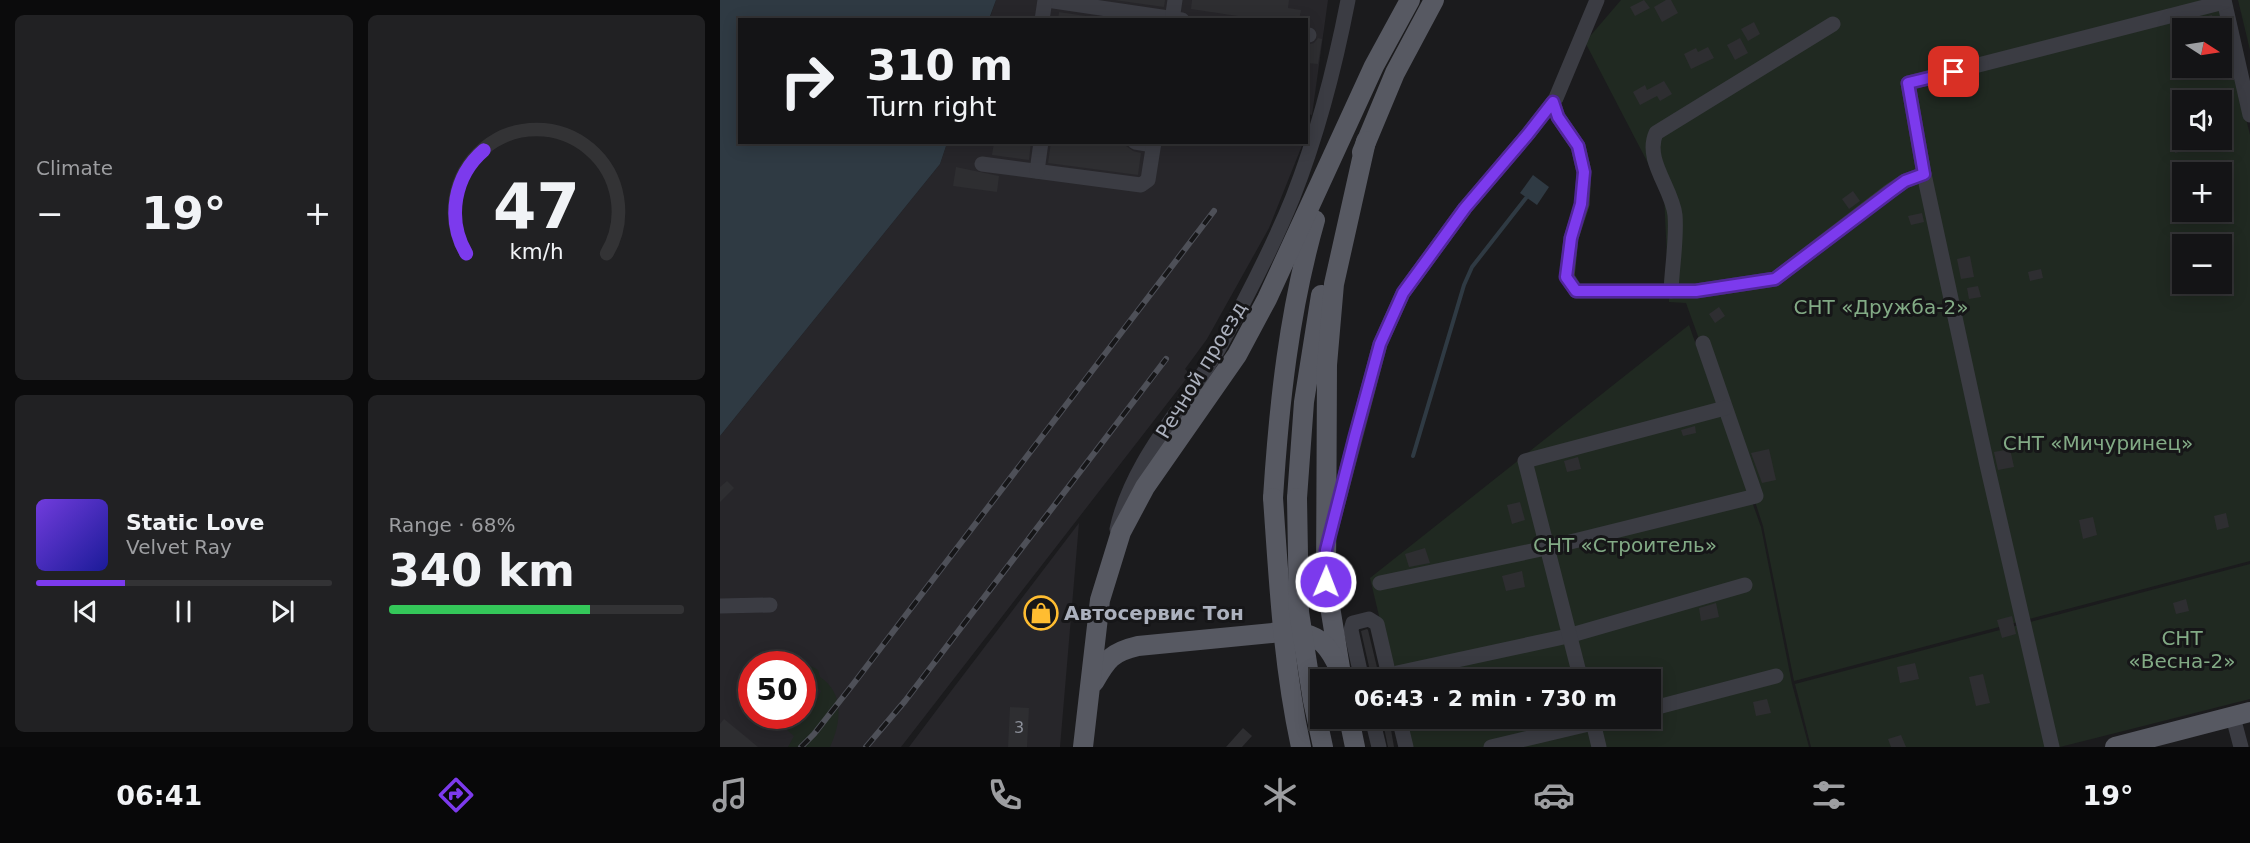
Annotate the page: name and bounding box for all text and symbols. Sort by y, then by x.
north arrow [2172,18,2232,78]
map controls [2172,18,2232,294]
text: 310 m [867,41,1013,90]
icon: right [768,42,846,120]
pin [1928,46,1979,97]
icon: arrive [1937,55,1970,88]
button: sound [2172,90,2232,150]
text: Turn right [867,91,996,122]
text: Climate [36,156,113,180]
button: + [2172,162,2232,222]
text: 47 [493,170,580,243]
text: 19° [141,187,226,240]
text: − [36,194,64,233]
text: + [304,194,332,233]
button: − [2172,234,2232,294]
text: km/h [509,240,563,265]
park label: СНТ «Дружба-2» [1794,295,1968,319]
street label: Речной проезд [1151,297,1251,443]
park label: СНТ «Мичуринец» [2003,431,2193,455]
text: Static Love [126,510,264,535]
text: Range · 68% [389,513,515,537]
park label: СНТ «Строитель» [1533,533,1717,557]
text: Velvet Ray [126,535,232,559]
text: 340 km [389,544,575,597]
position arrow [1294,550,1358,614]
icon: previous [69,595,102,628]
icon: pause [167,595,200,628]
icon: next [266,595,299,628]
shop icon: Автосервис Тон [1023,595,1059,631]
place label: Автосервис Тон [1064,601,1244,625]
park label: СНТ «Весна-2» [2129,626,2235,673]
speed limit sign: 50 [738,651,816,729]
text: 06:43 · 2 min · 730 m [1354,686,1617,711]
house number: 3 [1014,718,1024,737]
icon: directions [435,774,477,816]
icon: music [709,774,751,816]
icon: phone [984,774,1026,816]
icon: climate [1259,774,1301,816]
icon: car [1533,774,1575,816]
icon: filters [1808,774,1850,816]
text: 06:41 [116,780,202,811]
text: 19° [2083,780,2134,811]

